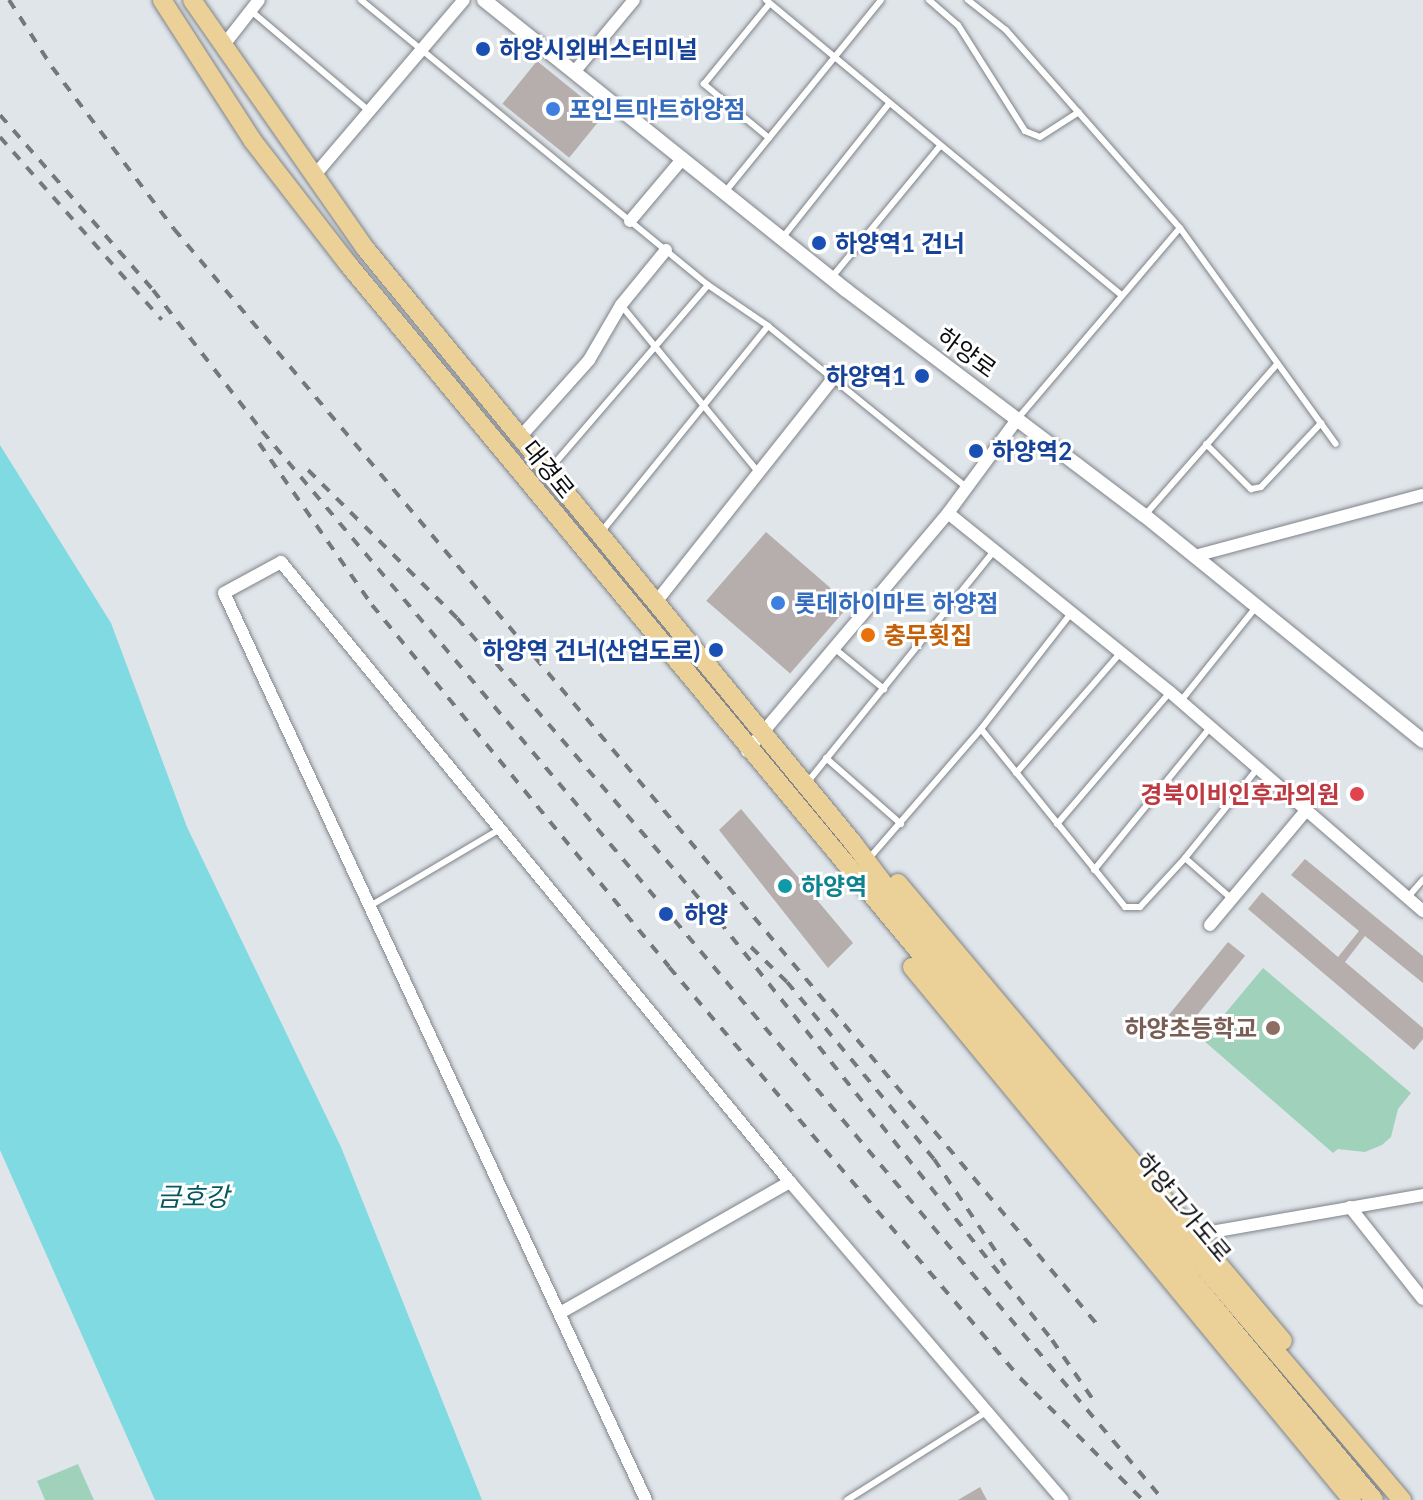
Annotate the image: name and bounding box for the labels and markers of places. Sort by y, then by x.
place label: 하양시외버스터미널 [499,35,698,63]
marker: 하양시외버스터미널 [474,40,492,58]
place label: 포인트마트하양점 [569,95,746,123]
marker: 포인트마트하양점 [544,100,562,118]
place label: 하양역1 건너 [835,229,965,257]
marker: 하양역1 건너 [810,234,828,252]
place label: 하양역1 [826,362,906,390]
marker: 하양역1 [913,367,931,385]
place label: 하양역2 [992,437,1072,465]
marker: 하양역2 [967,442,985,460]
place label: 롯데하이마트 하양점 [794,589,999,617]
marker: 롯데하이마트 하양점 [769,594,787,612]
place label: 충무횟집 [884,621,972,649]
marker: 충무횟집 [859,626,877,644]
place label: 하양역 건너(산업도로) [482,636,700,664]
marker: 하양역 건너(산업도로) [707,641,725,659]
place label: 경북이비인후과의원 [1140,780,1339,808]
marker: 경북이비인후과의원 [1346,783,1368,805]
place label: 하양역 [801,872,867,900]
marker: 하양역 [776,877,794,895]
place label: 하양 [684,900,728,928]
marker: 하양 [655,903,677,925]
place label: 하양초등학교 [1125,1014,1257,1042]
marker: 하양초등학교 [1264,1019,1282,1037]

